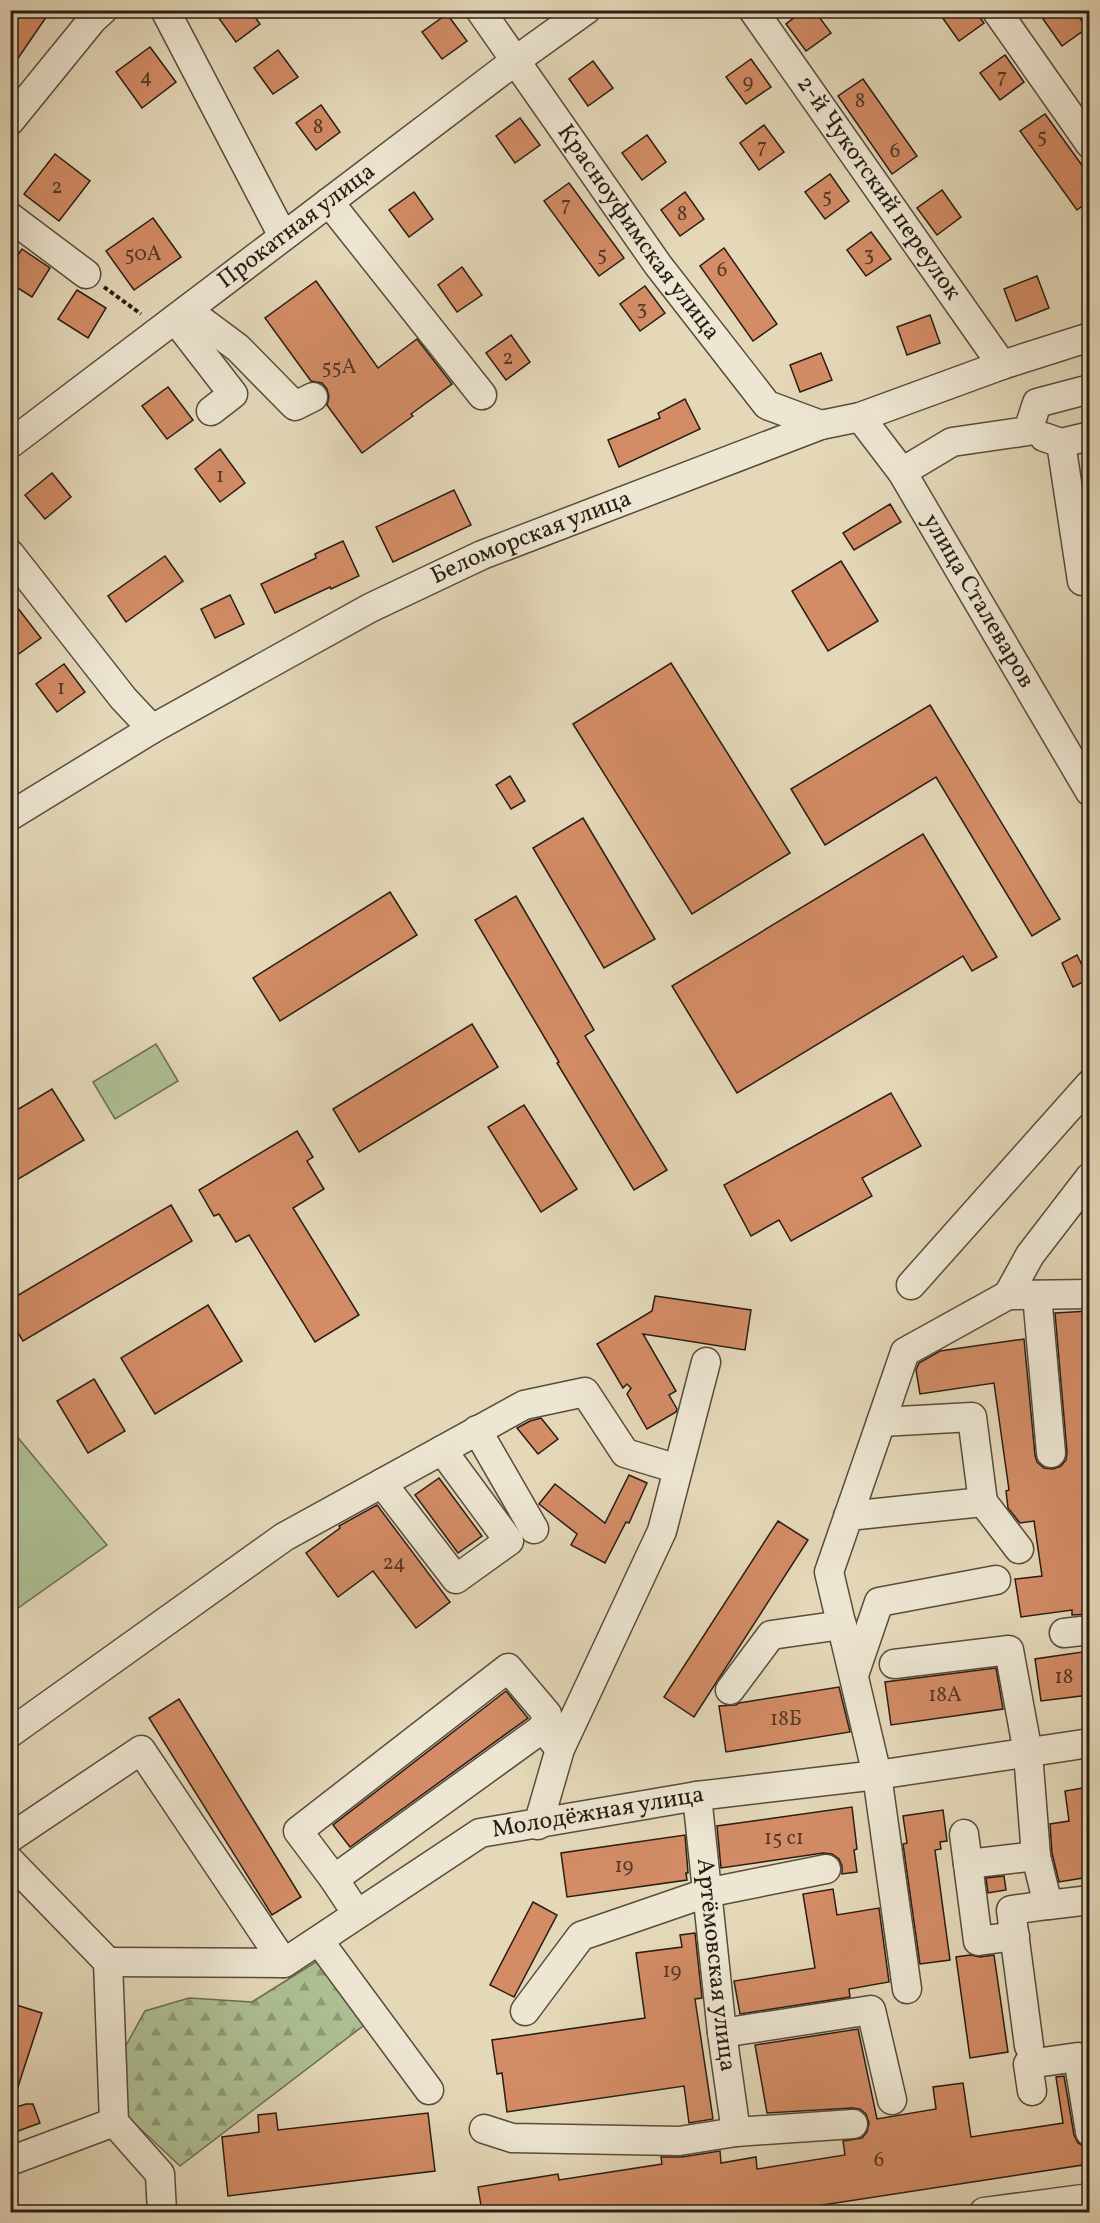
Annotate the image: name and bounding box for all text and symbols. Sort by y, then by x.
house number: 4 [140,63,152,92]
house number: 7 [997,63,1007,92]
house number: 9 [743,68,754,97]
street label: 2-й Чукотский переулок [787,69,969,308]
house number: 8 [855,87,865,116]
house number: 8 [313,113,323,142]
street label: Красноуфимская улица [548,118,728,348]
house number: 5 [1037,122,1047,151]
house number: 7 [757,133,767,162]
house number: 6 [890,137,900,166]
street label: Прокатная улица [211,155,383,297]
house number: 2 [51,173,63,202]
house number: 5 [822,182,832,211]
house number: 7 [561,191,571,220]
house number: 8 [677,200,687,229]
house number: 50А [124,240,162,269]
house number: 5 [597,240,607,269]
house number: 3 [864,240,874,269]
house number: 6 [717,256,727,285]
house number: 3 [637,294,647,323]
house number: 2 [502,344,514,373]
house number: 55А [322,353,357,382]
house number: 1 [216,462,224,491]
street label: Беломорская улица [425,482,637,594]
street label: улица Сталеваров [913,508,1042,695]
house number: 1 [57,674,65,703]
house number: 24 [382,1549,406,1578]
house number: 18 [1055,1663,1073,1692]
house number: 18А [928,1681,962,1710]
house number: 18Б [770,1705,802,1734]
street label: Молодёжная улица [489,1778,706,1848]
house number: 15 с1 [764,1824,804,1853]
house number: 19 [614,1852,634,1881]
street label: Артёмовская улица [687,1857,744,2074]
house number: 19 [662,1957,682,1986]
house number: 6 [874,2146,884,2175]

